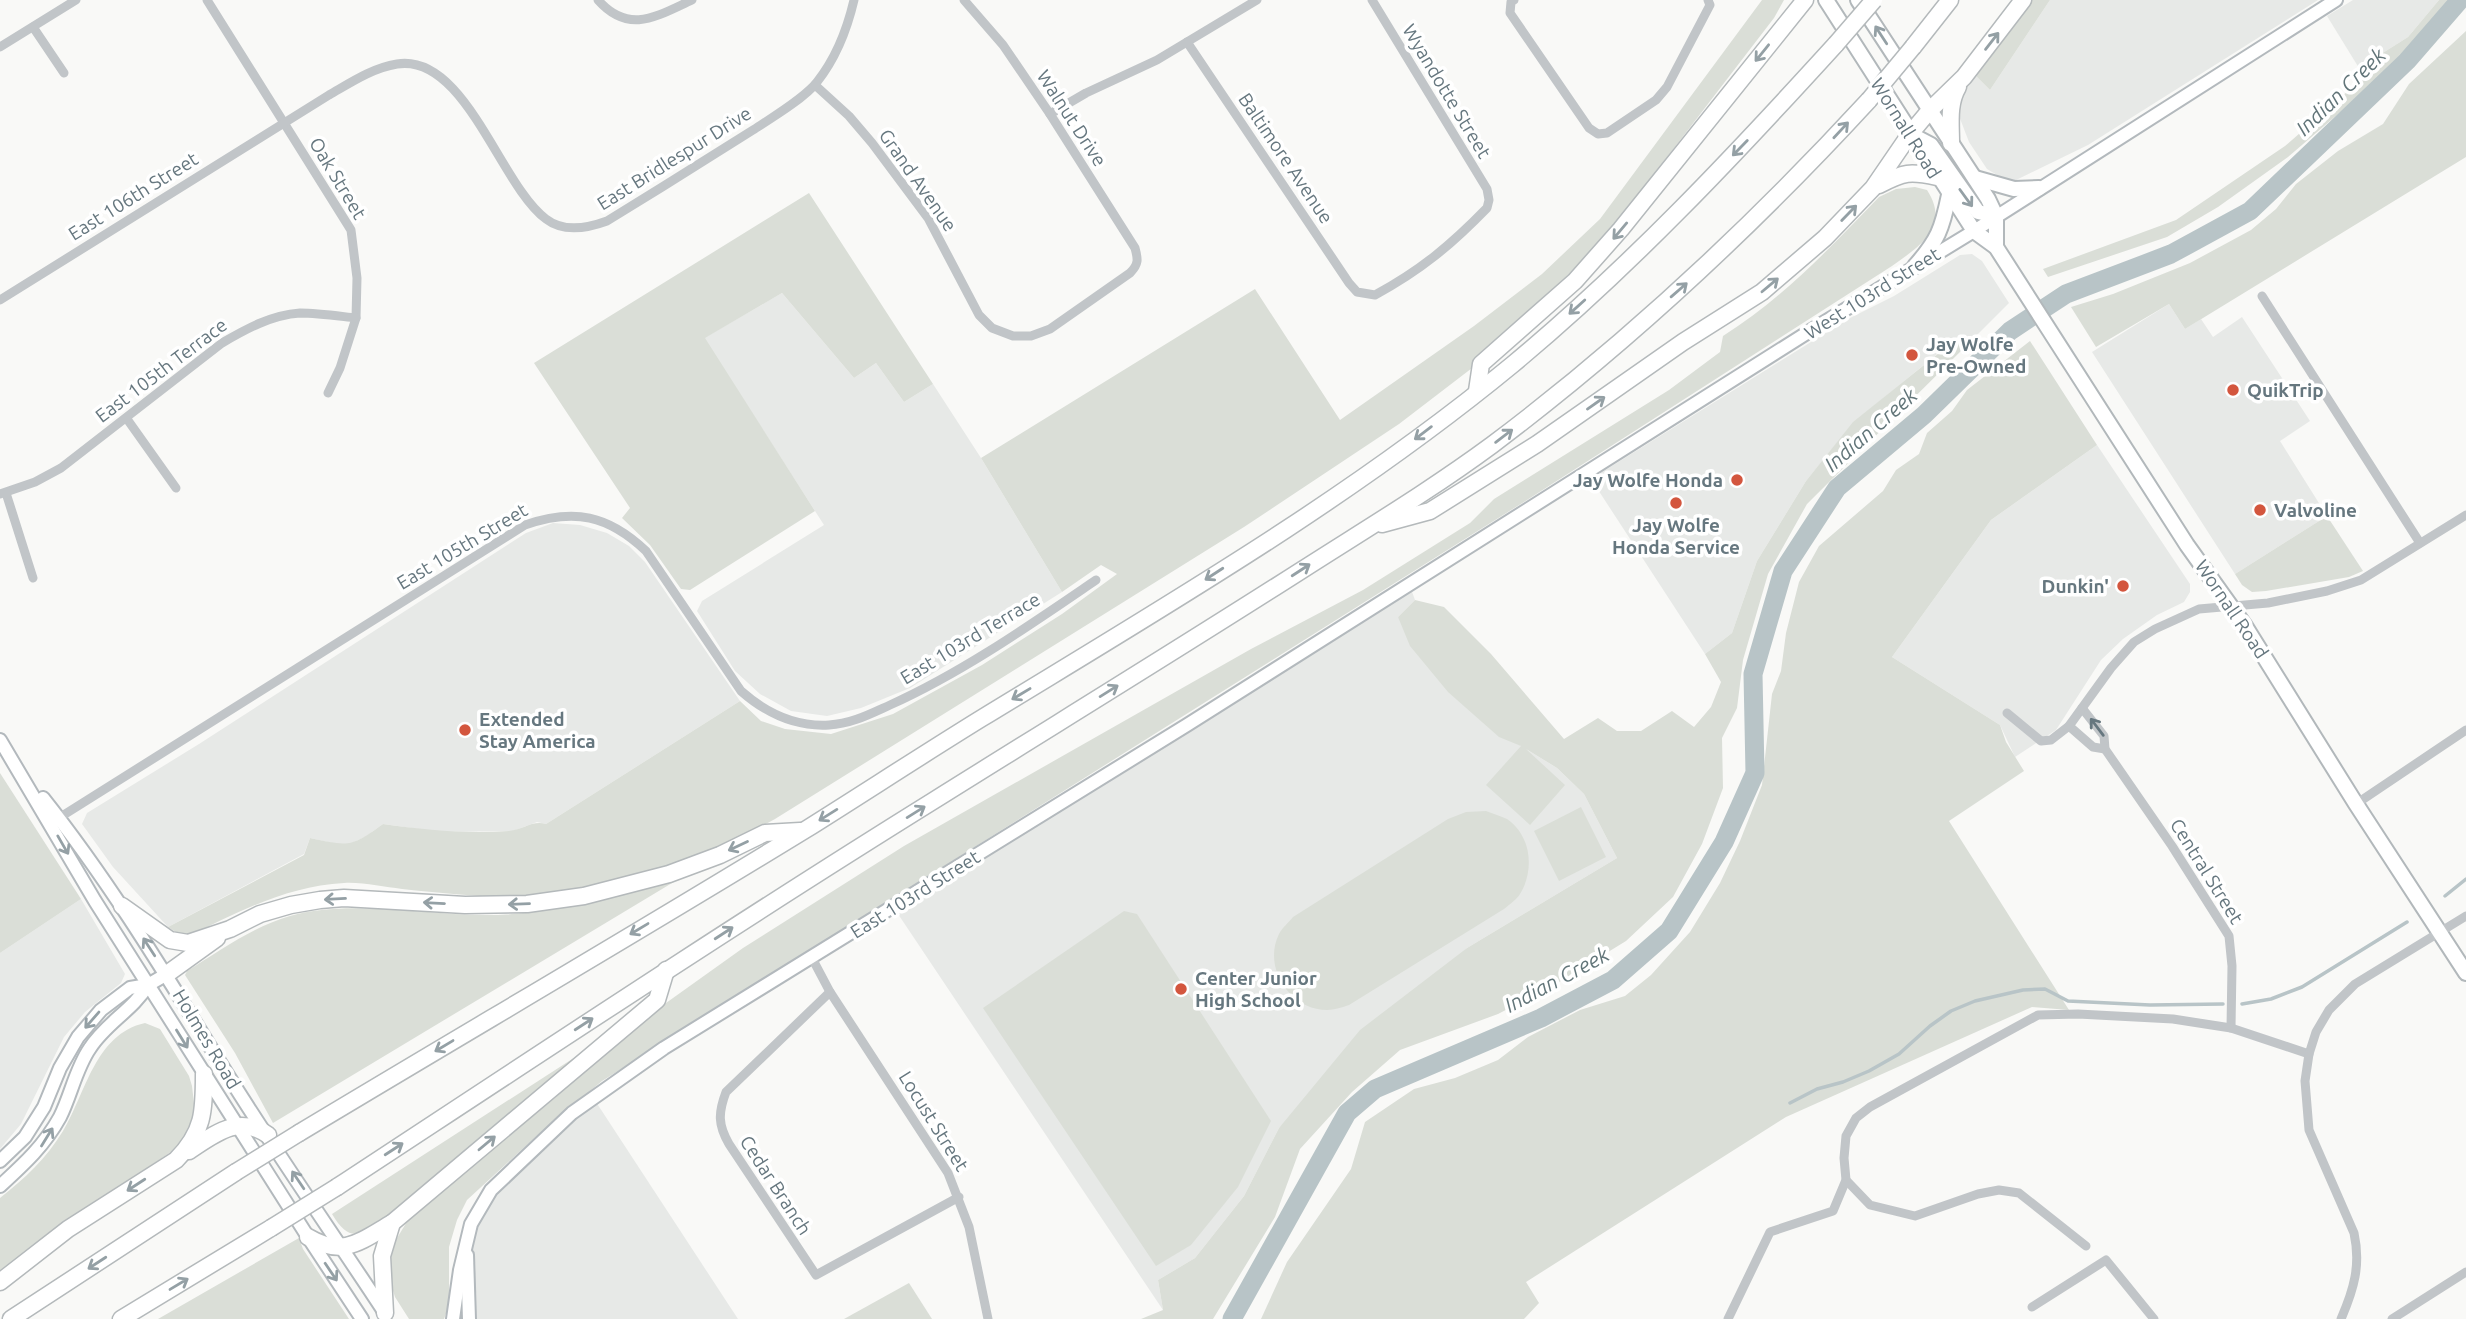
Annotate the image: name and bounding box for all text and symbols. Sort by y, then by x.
street label: Wyandotte Street [1398,20,1496,162]
one-way arrow [1873,25,1887,45]
one-way arrow [1985,33,2000,51]
water label: Indian Creek [2291,43,2390,140]
one-way arrow [1754,44,1770,62]
street label: Walnut Drive [1033,66,1111,170]
street label: Wornall Road [1866,74,1946,182]
street label: Baltimore Avenue [1234,89,1338,227]
street label: East Bridlespur Drive [593,102,755,214]
one-way arrow [1832,122,1849,139]
street label: Grand Avenue [875,125,961,235]
street label: Oak Street [305,133,371,223]
one-way arrow [1732,139,1749,156]
street label: East 106th Street [64,147,202,245]
one-way arrow [1959,188,1974,206]
one-way arrow [1841,205,1858,222]
one-way arrow [1612,221,1628,239]
street label: West 103rd Street [1800,242,1944,344]
one-way arrow [1760,277,1778,293]
one-way arrow [1670,282,1688,298]
one-way arrow [1569,298,1586,315]
street label: East 105th Terrace [91,313,231,427]
place label: Jay Wolfe Pre-Owned [1926,333,2026,377]
marker: Jay Wolfe Pre-Owned [1904,347,1920,363]
place label: QuikTrip [2247,379,2324,401]
water label: Indian Creek [1819,382,1922,476]
marker: QuikTrip [2225,382,2241,398]
one-way arrow [1586,396,1605,410]
one-way arrow [1414,425,1432,440]
one-way arrow [1494,428,1513,443]
place label: Jay Wolfe Honda [1573,469,1723,491]
marker: Jay Wolfe Honda [1729,472,1745,488]
marker: Jay Wolfe Honda Service [1668,495,1684,511]
street label: East 105th Street [393,498,532,594]
place label: Valvoline [2274,499,2357,521]
marker: Valvoline [2252,502,2268,518]
place label: Jay Wolfe Honda Service [1612,514,1740,558]
street label: Wornall Road [2191,555,2273,663]
one-way arrow [1291,563,1311,577]
one-way arrow [1205,566,1224,581]
place label: Dunkin' [2042,575,2109,597]
marker: Dunkin' [2115,578,2131,594]
street label: East 103rd Terrace [896,588,1044,688]
one-way arrow [1099,684,1118,699]
one-way arrow [1012,688,1032,702]
place label: Extended Stay America [479,708,595,752]
one-way arrow [2089,718,2104,737]
marker: Extended Stay America [457,722,473,738]
one-way arrow [906,804,925,819]
one-way arrow [819,808,839,822]
street label: Central Street [2166,814,2248,928]
one-way arrow [57,834,70,855]
one-way arrow [727,841,748,854]
street label: East 103rd Street [846,845,984,943]
one-way arrow [323,892,346,905]
one-way arrow [423,897,446,910]
one-way arrow [508,898,531,911]
one-way arrow [630,922,650,936]
one-way arrow [713,926,733,940]
one-way arrow [142,938,157,957]
water label: Indian Creek [1500,941,1613,1017]
place label: Center Junior High School [1195,967,1317,1011]
marker: Center Junior High School [1173,981,1189,997]
street label: Holmes Road [169,985,245,1093]
one-way arrow [84,1011,100,1029]
one-way arrow [574,1017,593,1031]
one-way arrow [176,1028,190,1048]
one-way arrow [435,1040,455,1054]
street label: Locust Street [895,1067,974,1175]
one-way arrow [40,1128,55,1147]
street label: Cedar Branch [736,1131,816,1239]
one-way arrow [478,1135,496,1151]
one-way arrow [384,1142,403,1157]
one-way arrow [290,1171,304,1191]
one-way arrow [127,1178,147,1192]
one-way arrow [88,1256,107,1270]
one-way arrow [324,1262,338,1281]
one-way arrow [168,1276,188,1290]

